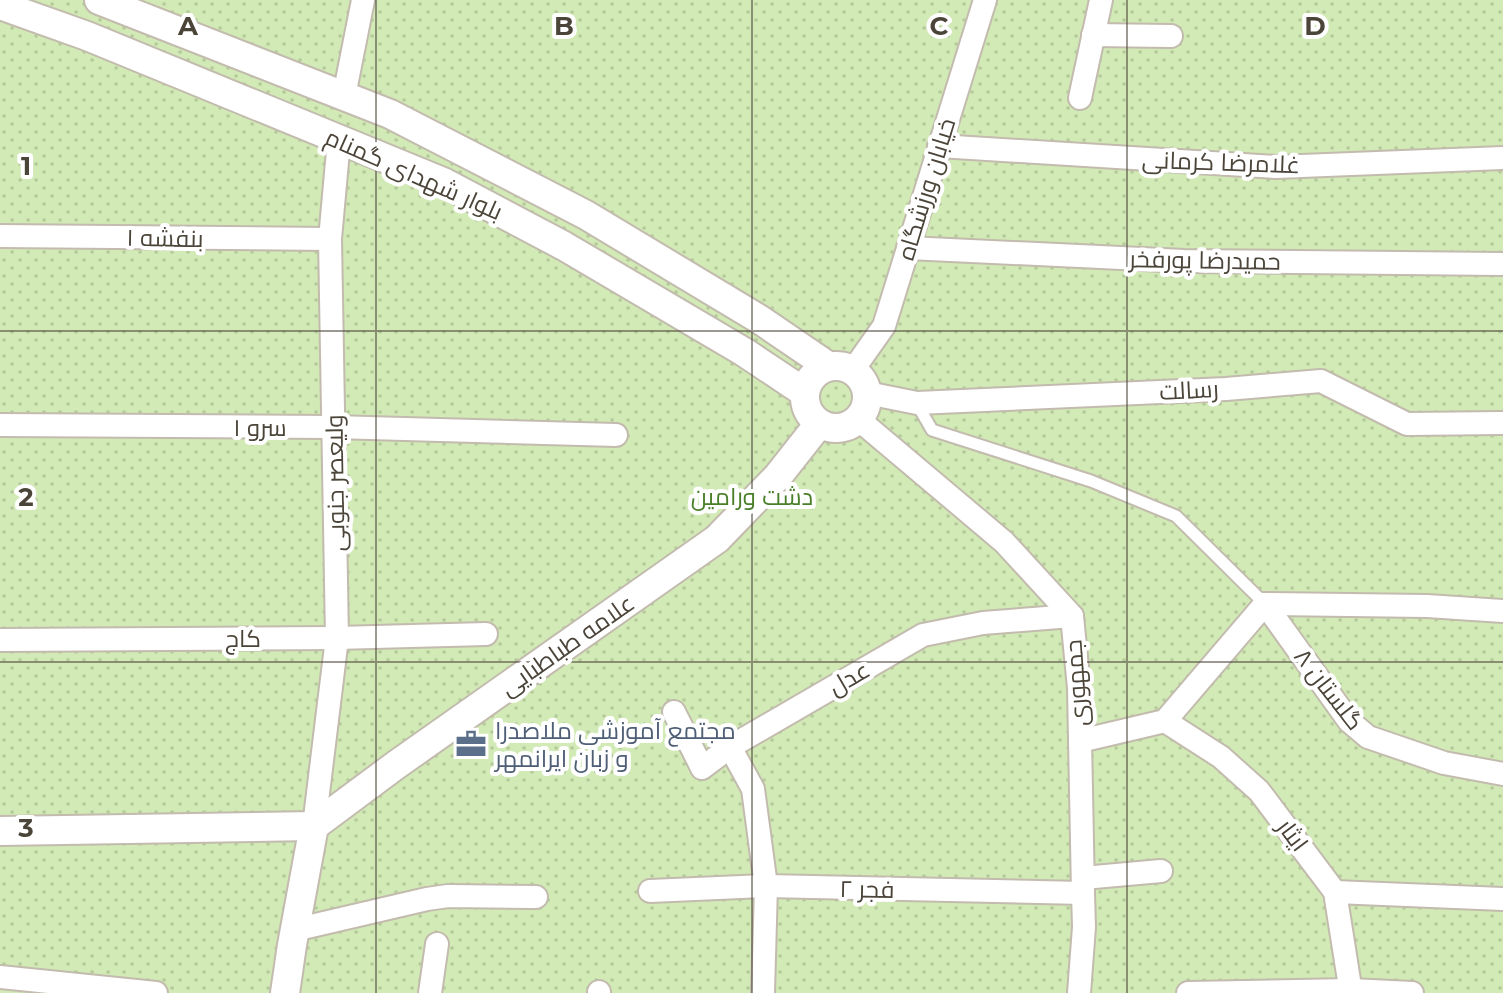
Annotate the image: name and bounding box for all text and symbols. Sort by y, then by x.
text: A [177,10,199,42]
text: B [554,10,574,42]
text: C [930,10,949,42]
text: D [1304,10,1326,42]
street label: خیابان ورزشگاه [891,115,961,263]
street label: بلوار شهدای گمنام [320,122,507,228]
street label: غلامرضا کرمانی [1141,145,1301,179]
text: 1 [21,150,31,182]
street label: بنفشه ۱ [126,223,204,253]
street label: حمیدرضا پورفخر [1127,244,1281,278]
street label: رسالت [1159,374,1219,406]
street label: سرو ۱ [233,413,287,442]
street label: ولیعصر جنوبی [319,414,351,552]
text: 2 [18,481,34,513]
park label: دشت ورامین [691,482,813,511]
street label: علامه طباطبایی [494,588,640,702]
street label: کاج [225,624,261,655]
street label: جمهوری [1058,639,1094,727]
street label: گلستان ۸ [1288,642,1370,736]
street label: عدل [823,655,875,701]
place label: مجتمع آموزشی ملاصدرا و زبان ایرانمهر [493,716,736,773]
office icon: مجتمع آموزشی ملاصدرا و زبان ایرانمهر [454,727,488,761]
street label: ایثار [1270,811,1315,857]
text: 3 [17,812,34,844]
street label: فجر ۲ [839,874,895,904]

